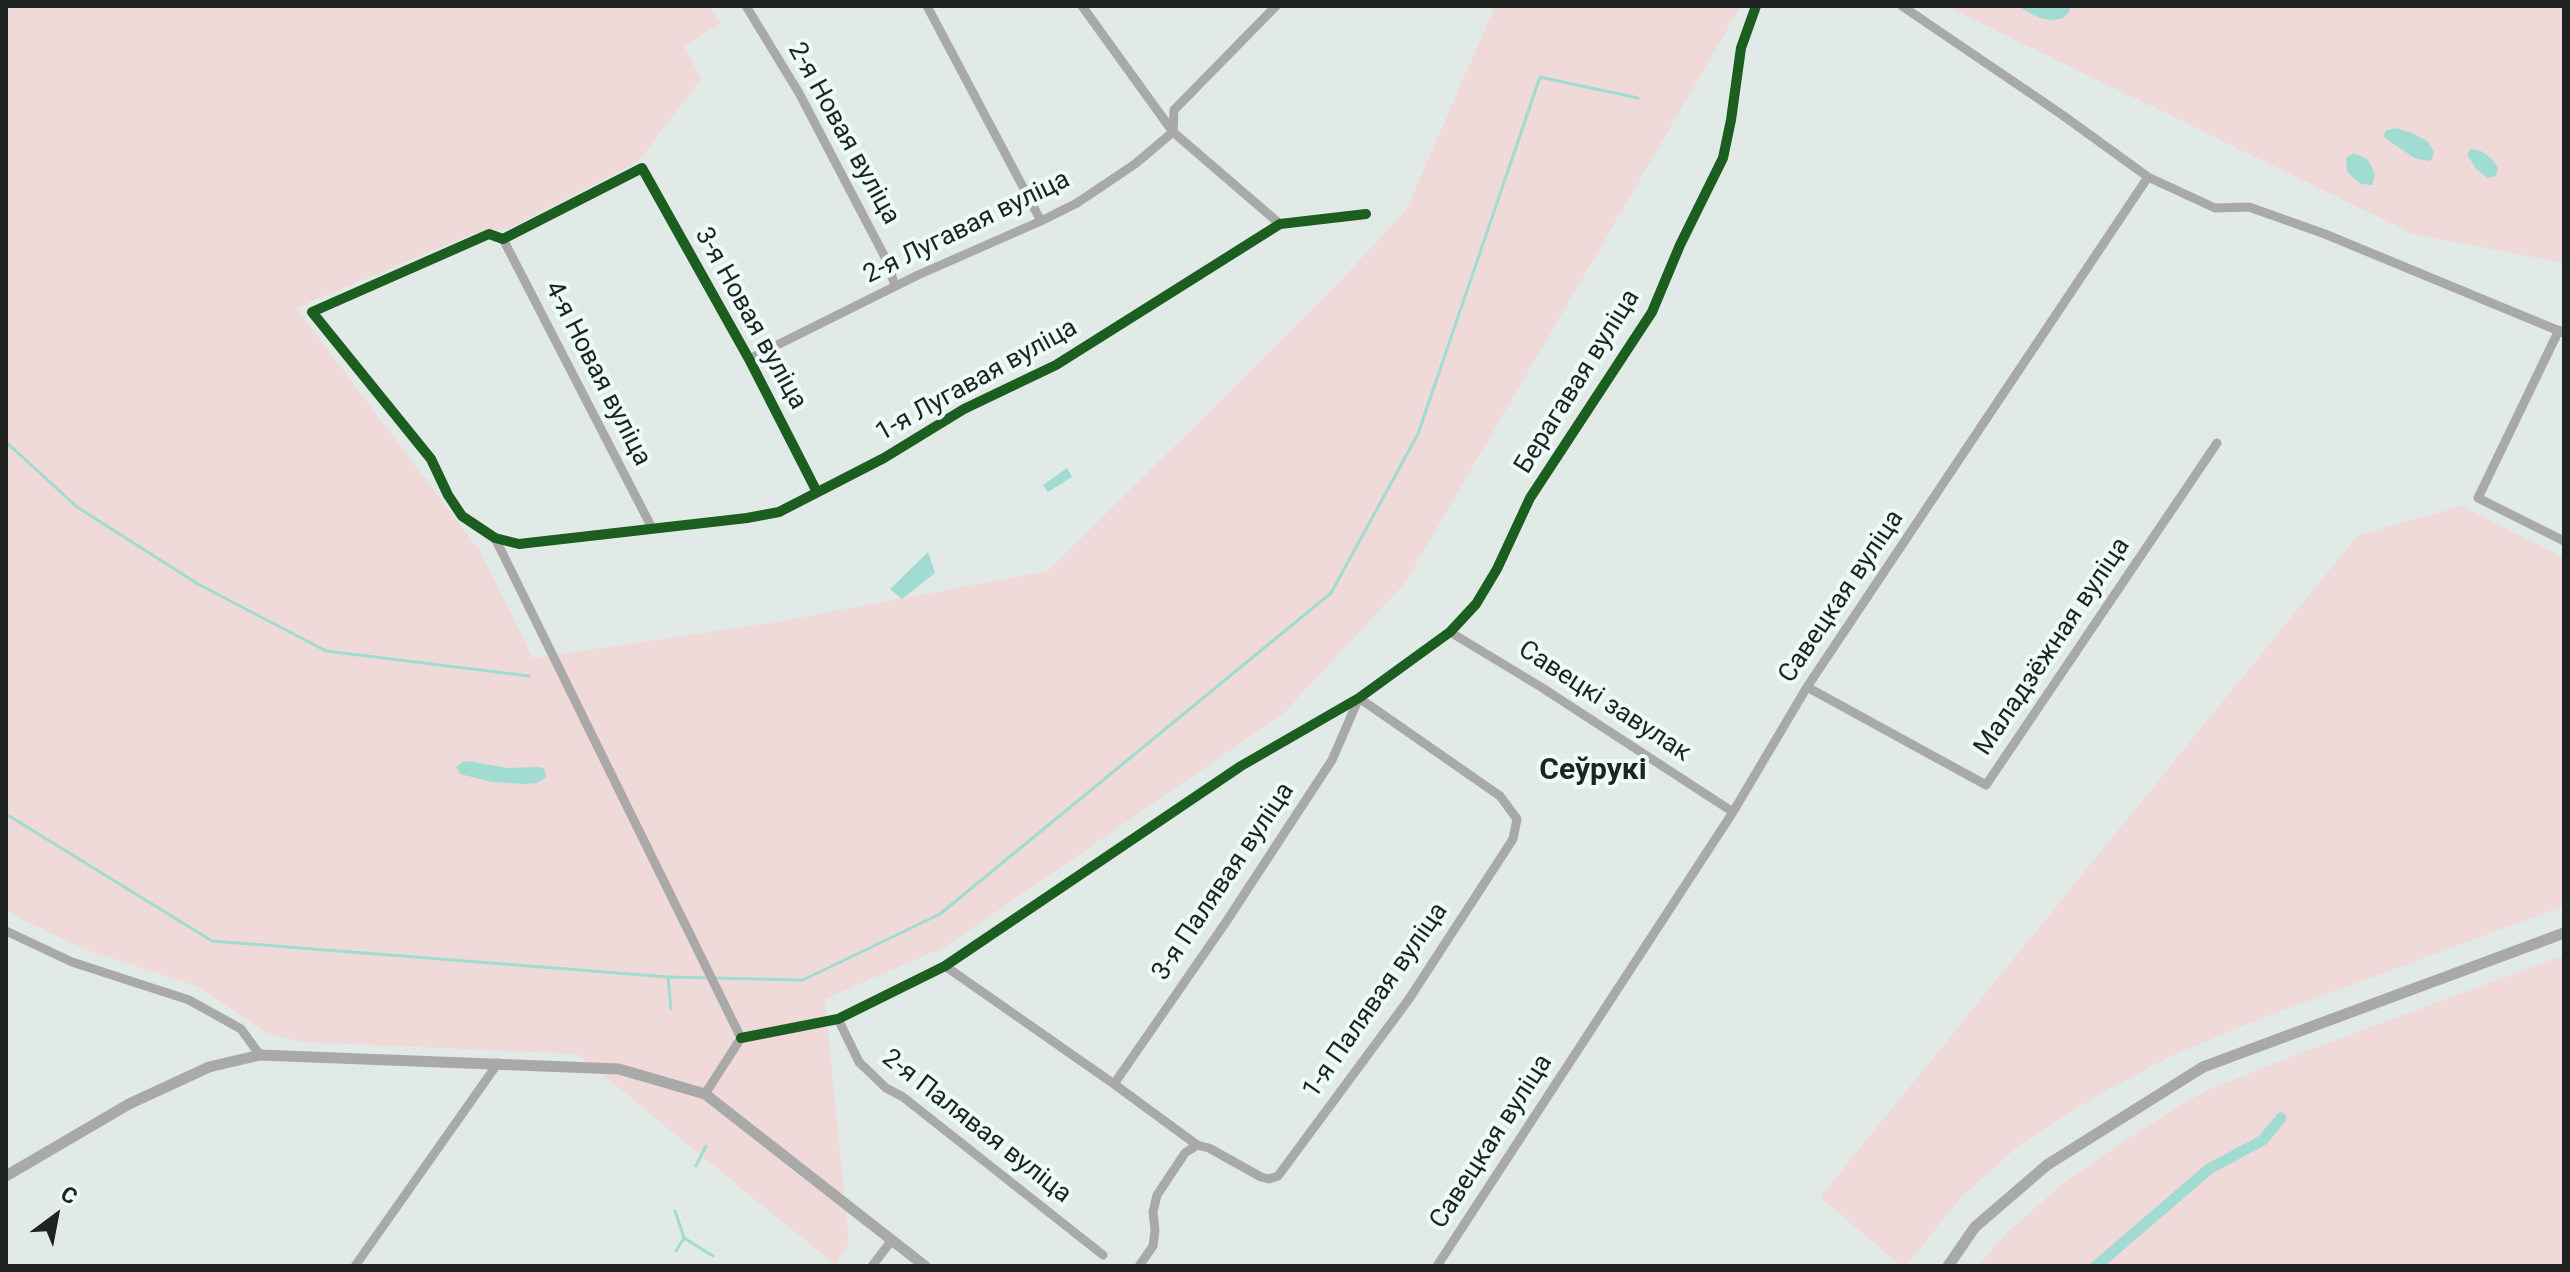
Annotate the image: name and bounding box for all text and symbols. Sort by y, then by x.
street label: 2-я Новая вуліца [780,38,906,230]
street label: 2-я Лугавая вуліца [859,165,1075,291]
street label: 3-я Новая вуліца [687,223,813,415]
street label: 4-я Новая вуліца [537,276,657,472]
street label: Берагавая вуліца [1509,284,1647,480]
street label: 1-я Лугавая вуліца [871,313,1083,449]
street label: Савецкая вуліца [1773,505,1911,689]
street label: Маладзёжная вуліца [1969,532,2137,762]
street label: Савецкі завулак [1512,635,1696,769]
district label: Сеўрукі [1539,753,1647,789]
street label: 3-я Палявая вуліца [1146,777,1302,987]
street label: 1-я Палявая вуліца [1297,897,1455,1105]
street label: 2-я Палявая вуліца [875,1043,1077,1211]
street label: Савецкая вуліца [1424,1049,1560,1235]
north arrow [16,1176,96,1256]
text: С [56,1181,82,1210]

